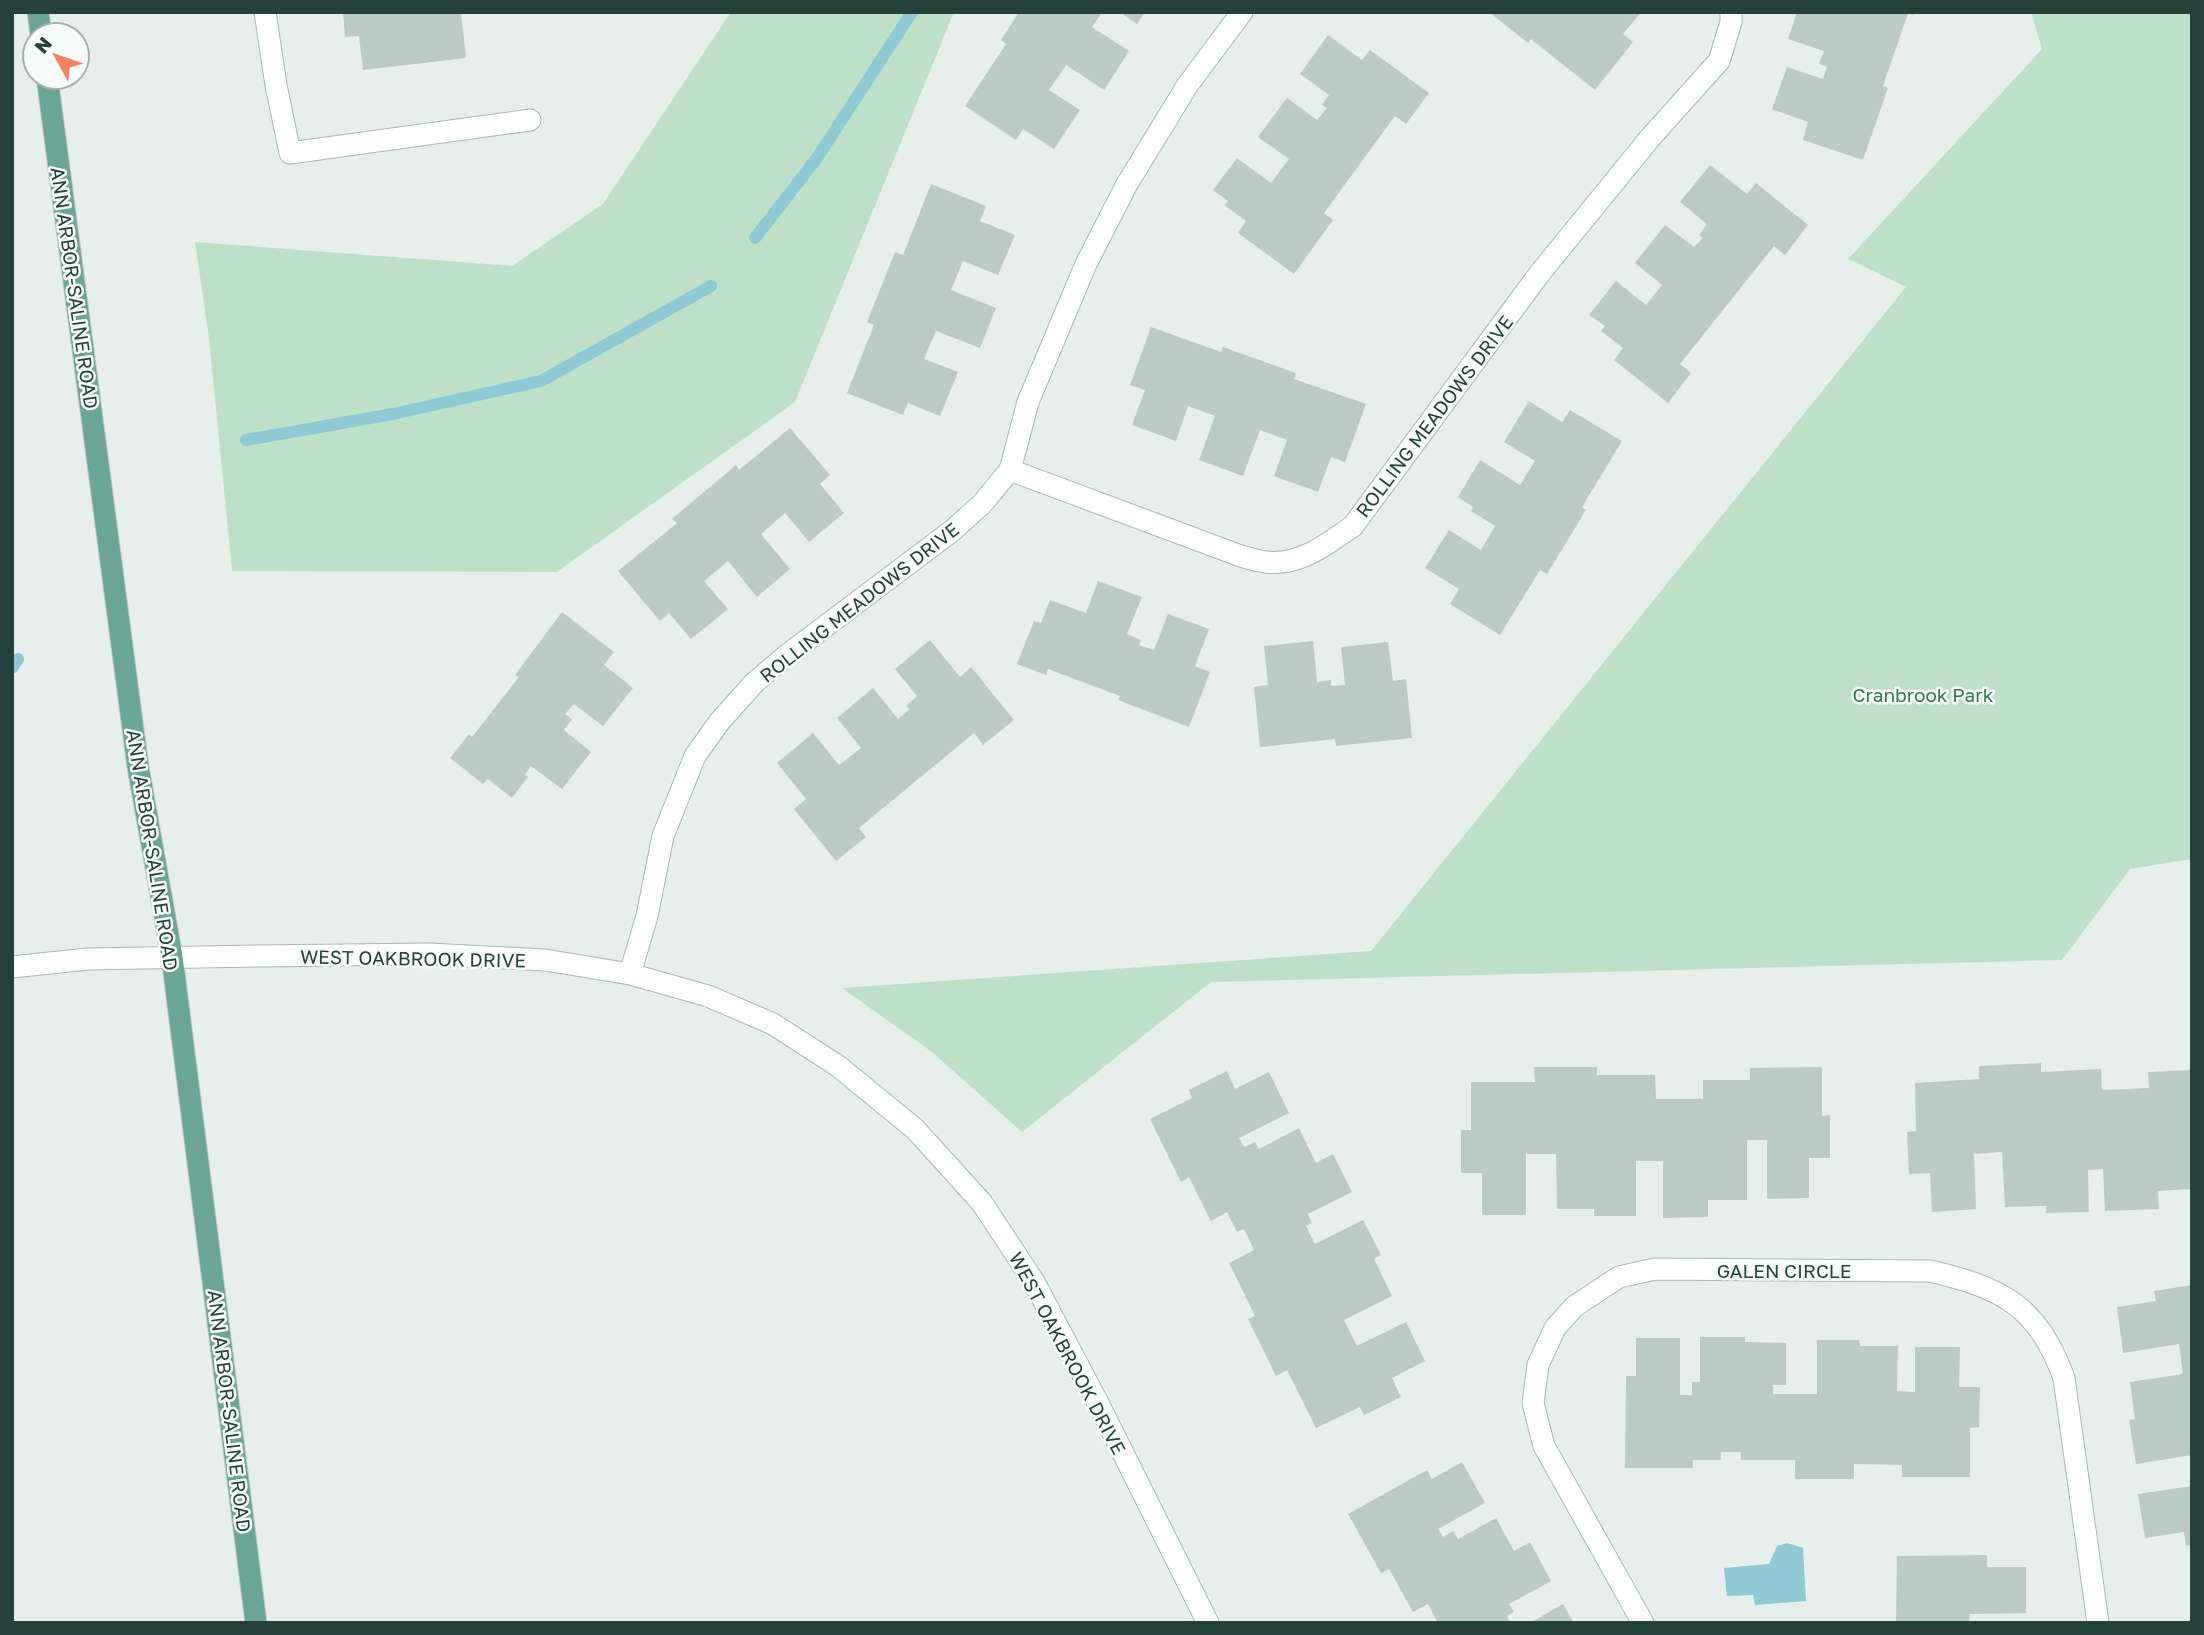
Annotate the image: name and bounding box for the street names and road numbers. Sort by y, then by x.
street label: ANN ARBOR-SALINE ROAD [47,166,103,410]
street label: ROLLING MEADOWS DRIVE [1351,311,1517,521]
street label: ROLLING MEADOWS DRIVE [755,517,963,687]
street label: ANN ARBOR-SALINE ROAD [123,728,183,972]
street label: WEST OAKBROOK DRIVE [300,945,526,971]
street label: WEST OAKBROOK DRIVE [1005,1248,1131,1458]
street label: GALEN CIRCLE [1717,1259,1851,1282]
street label: ANN ARBOR-SALINE ROAD [204,1289,256,1533]

